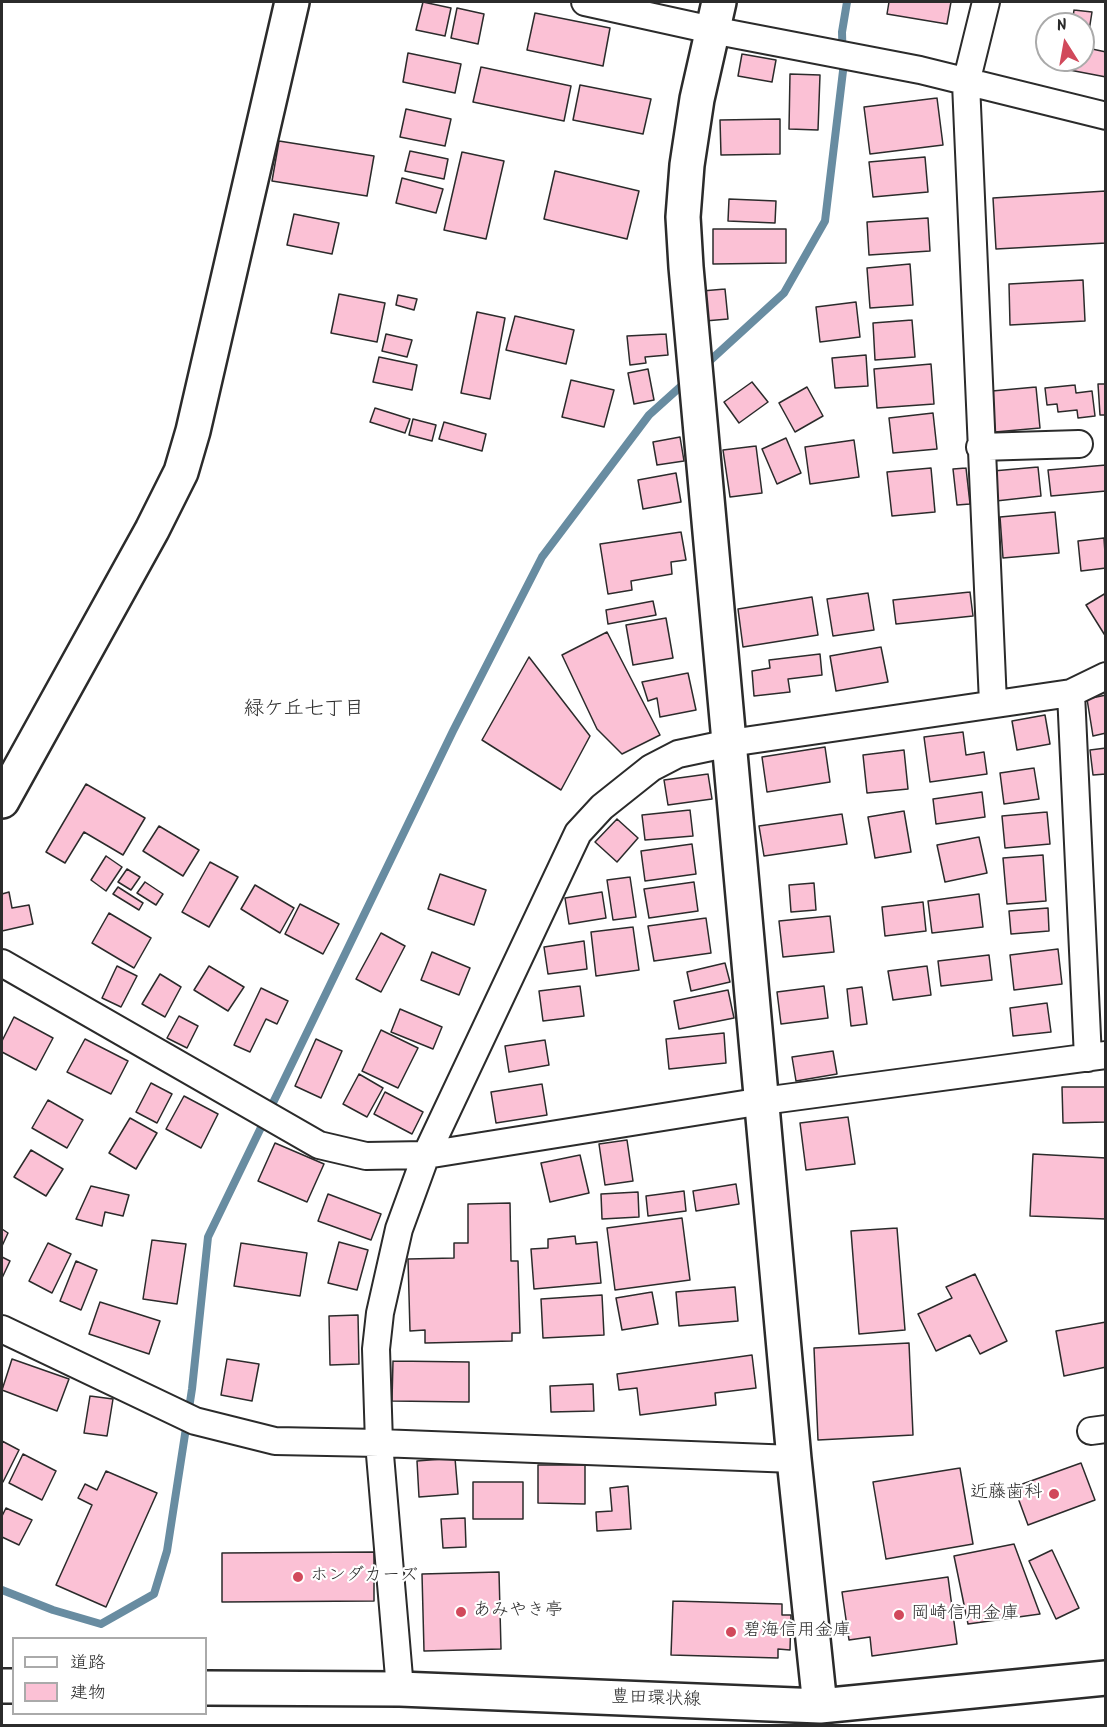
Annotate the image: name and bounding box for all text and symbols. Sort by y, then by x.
north arrow [1035,12,1095,72]
text: N [1054,13,1069,39]
district label: 緑ケ丘七丁目 [244,699,364,723]
place label: 近藤歯科 [970,1483,1042,1505]
marker: 近藤歯科 [1047,1487,1061,1501]
place label: ホンダカーズ [310,1566,418,1588]
marker: ホンダカーズ [291,1570,305,1584]
place label: あみやき亭 [473,1601,563,1623]
place label: 岡崎信用金庫 [911,1604,1019,1626]
marker: あみやき亭 [454,1605,468,1619]
marker: 岡崎信用金庫 [892,1608,906,1622]
place label: 碧海信用金庫 [743,1621,851,1643]
marker: 碧海信用金庫 [724,1625,738,1639]
legend [12,1637,207,1715]
text: 道路 [70,1649,106,1678]
text: 建物 [70,1679,106,1708]
street label: 豊田環状線 [611,1688,701,1712]

